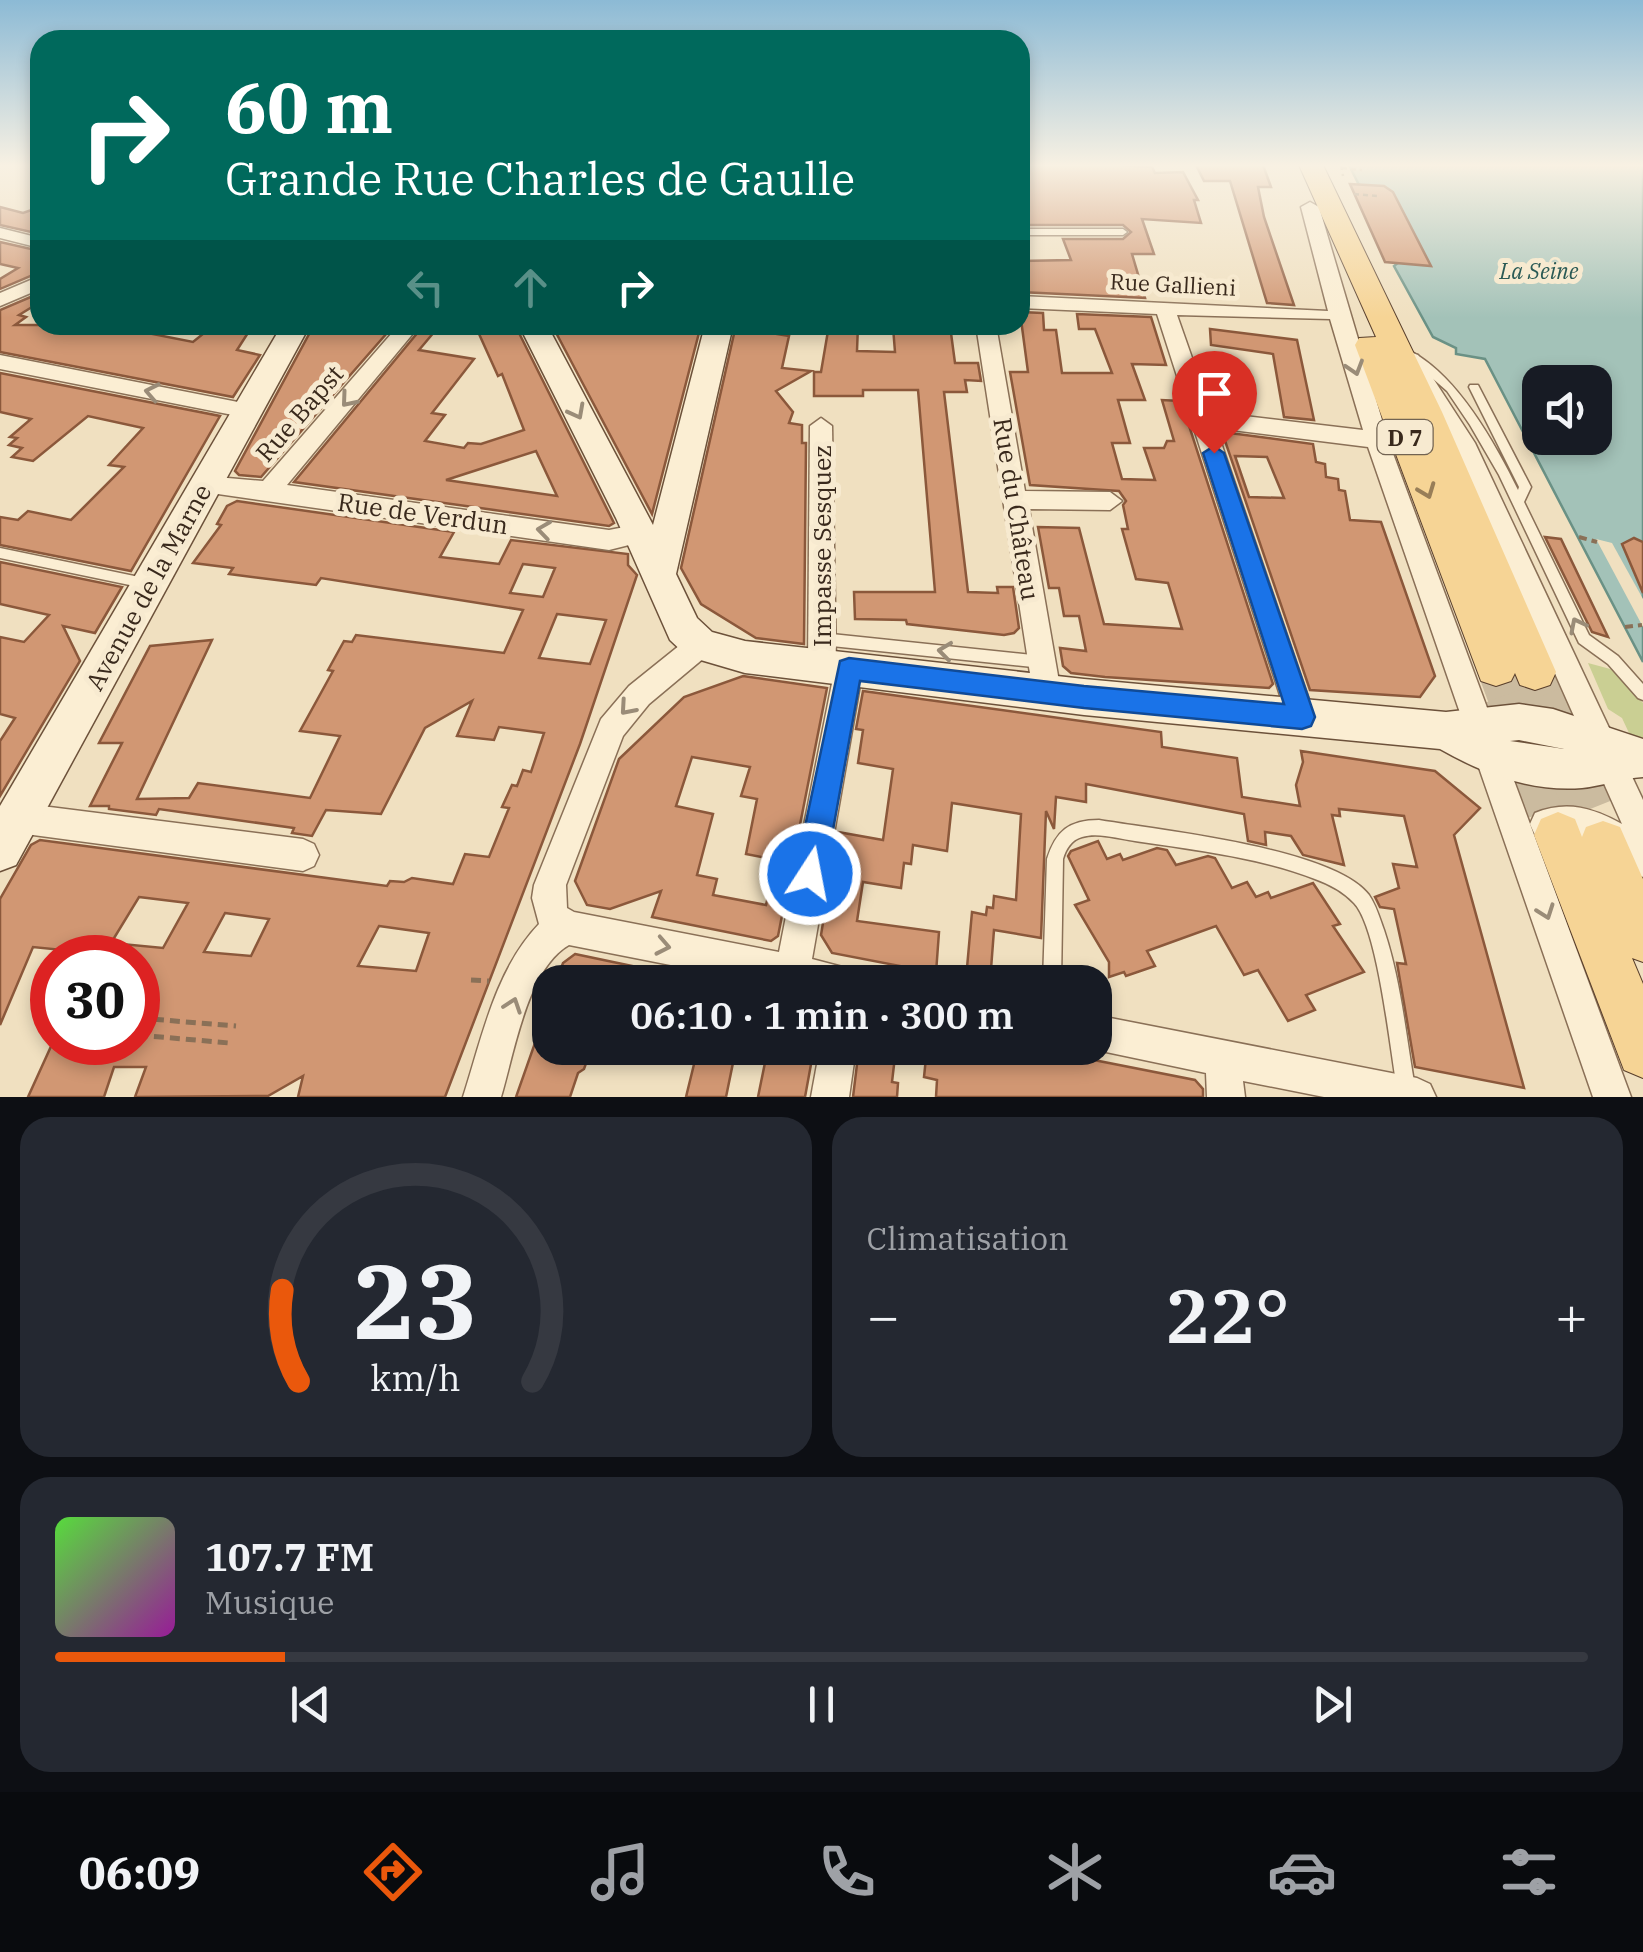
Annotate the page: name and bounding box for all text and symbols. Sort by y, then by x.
text: 60 m [225,61,393,152]
icon: right [60,70,190,200]
text: Grande Rue Charles de Gaulle [225,149,855,207]
water label: La Seine [1498,256,1579,285]
icon: left [398,260,453,315]
icon: ahead [503,260,558,315]
icon: right [608,260,663,315]
street label: Rue Gallieni [1109,266,1237,302]
pin [1172,351,1257,454]
street label: Rue Bapst [248,358,350,468]
one-way arrow [1343,359,1364,376]
map controls [1522,365,1612,455]
button: sound [1522,365,1612,455]
icon: arrive [1187,366,1242,421]
one-way arrow [144,383,161,404]
one-way arrow [341,389,359,407]
one-way arrow [565,401,584,419]
street label: Rue du Château [986,415,1048,603]
road number: D 7 [1378,420,1432,454]
street label: Impasse Sesquez [805,445,838,647]
street label: Avenue de la Marne [78,478,218,696]
one-way arrow [1415,482,1436,499]
street label: Rue de Verdun [335,485,511,541]
one-way arrow [536,521,553,542]
one-way arrow [1570,617,1590,635]
one-way arrow [937,641,953,662]
one-way arrow [620,697,638,715]
position arrow [758,822,862,926]
one-way arrow [1534,903,1555,920]
speed limit sign: 30 [30,935,160,1065]
one-way arrow [654,935,671,956]
text: 06:10 · 1 min · 300 m [630,990,1014,1039]
one-way arrow [502,997,522,1014]
text: Climatisation [867,1217,1069,1259]
text: 23 [353,1232,478,1368]
text: 22° [1165,1266,1290,1364]
text: − [867,1280,900,1351]
text: + [1555,1280,1588,1351]
text: km/h [371,1354,461,1401]
text: 107.7 FM [205,1532,374,1581]
text: Musique [205,1581,335,1623]
icon: previous [283,1677,338,1732]
icon: pause [794,1677,849,1732]
icon: next [1305,1677,1360,1732]
icon: directions [358,1837,428,1907]
icon: music [585,1837,655,1907]
icon: phone [812,1837,882,1907]
icon: climate [1040,1837,1110,1907]
icon: car [1267,1837,1337,1907]
icon: filters [1494,1837,1564,1907]
text: 06:09 [79,1843,200,1901]

